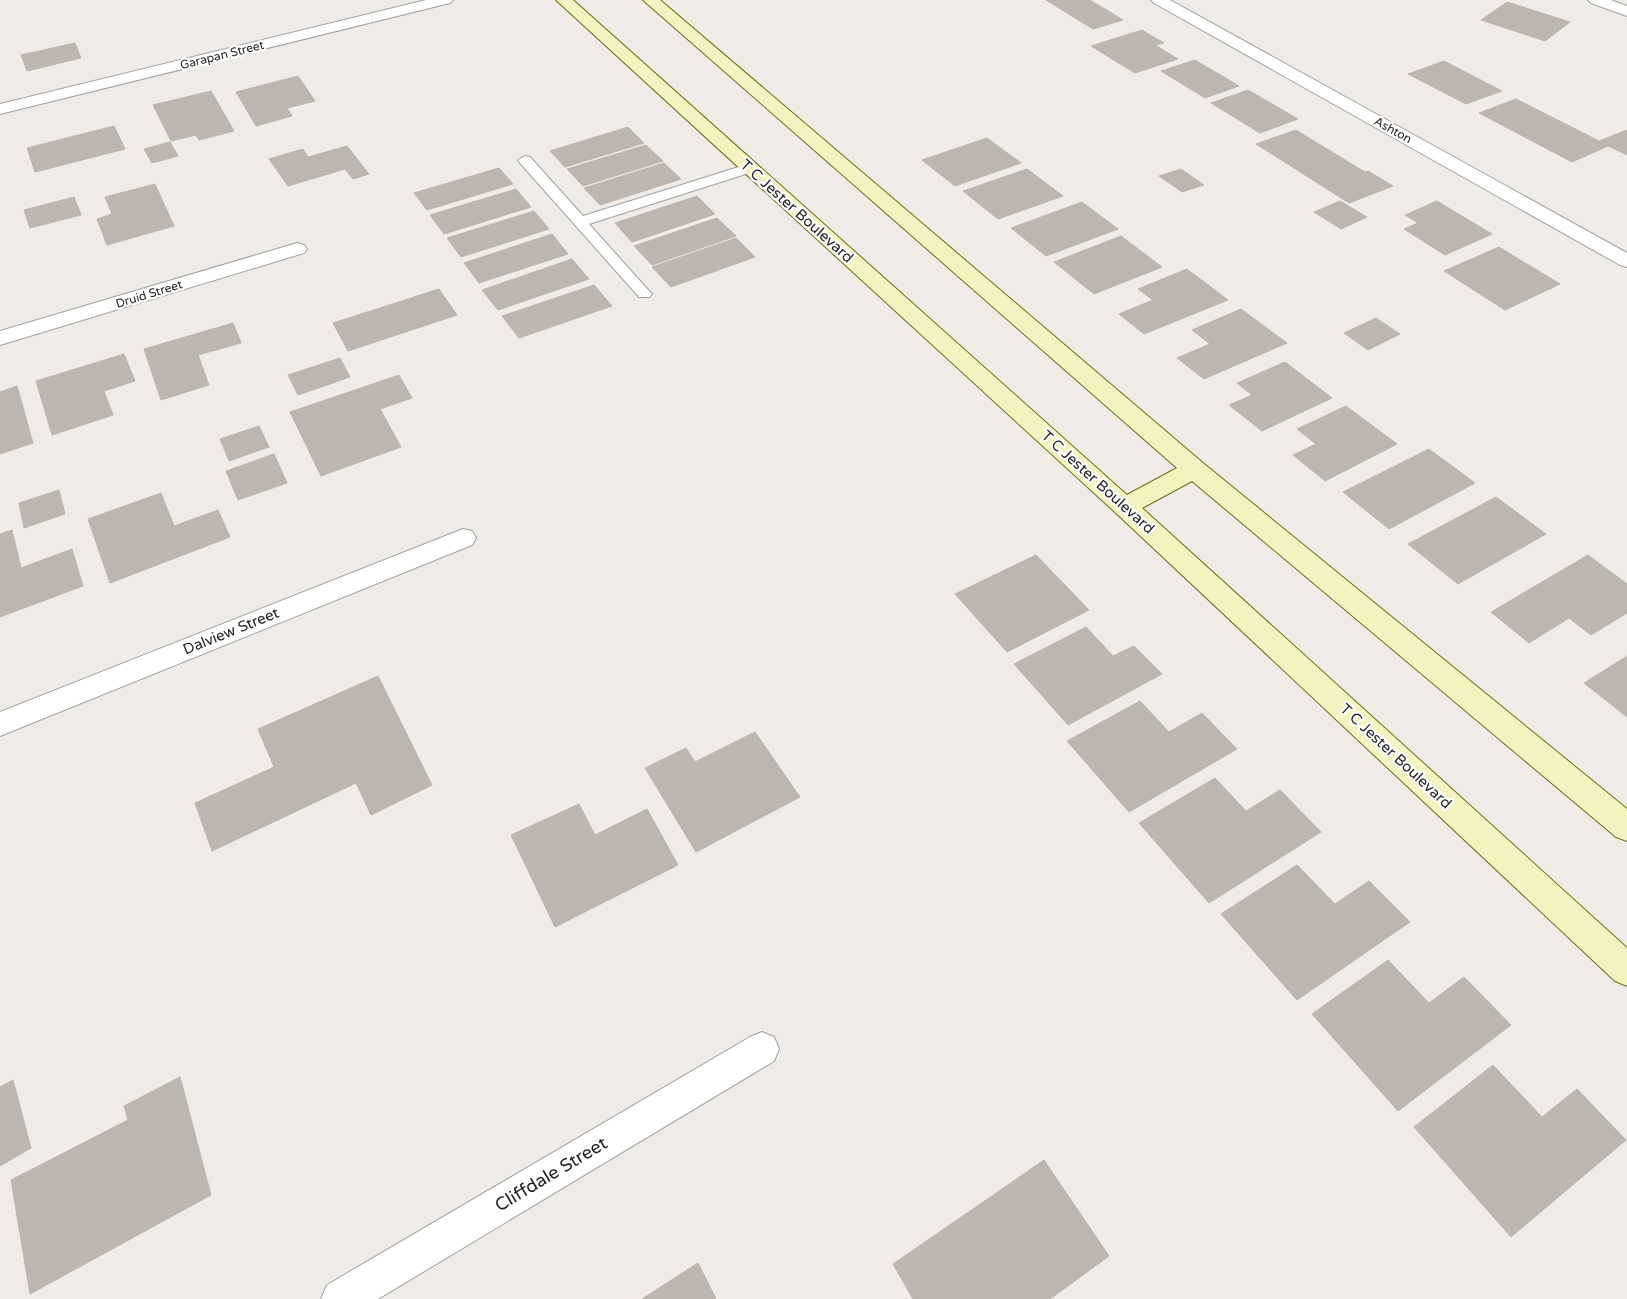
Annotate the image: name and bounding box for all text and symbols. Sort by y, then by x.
street label: Garapan Street [178,38,266,72]
street label: Ashton [1372,114,1414,146]
street label: T C Jester Boulevard [737,156,857,266]
street label: Druid Street [114,277,184,311]
street label: T C Jester Boulevard [1038,427,1158,537]
street label: Dalview Street [180,603,282,658]
street label: T C Jester Boulevard [1337,700,1455,812]
street label: Cliffdale Street [491,1132,611,1216]

